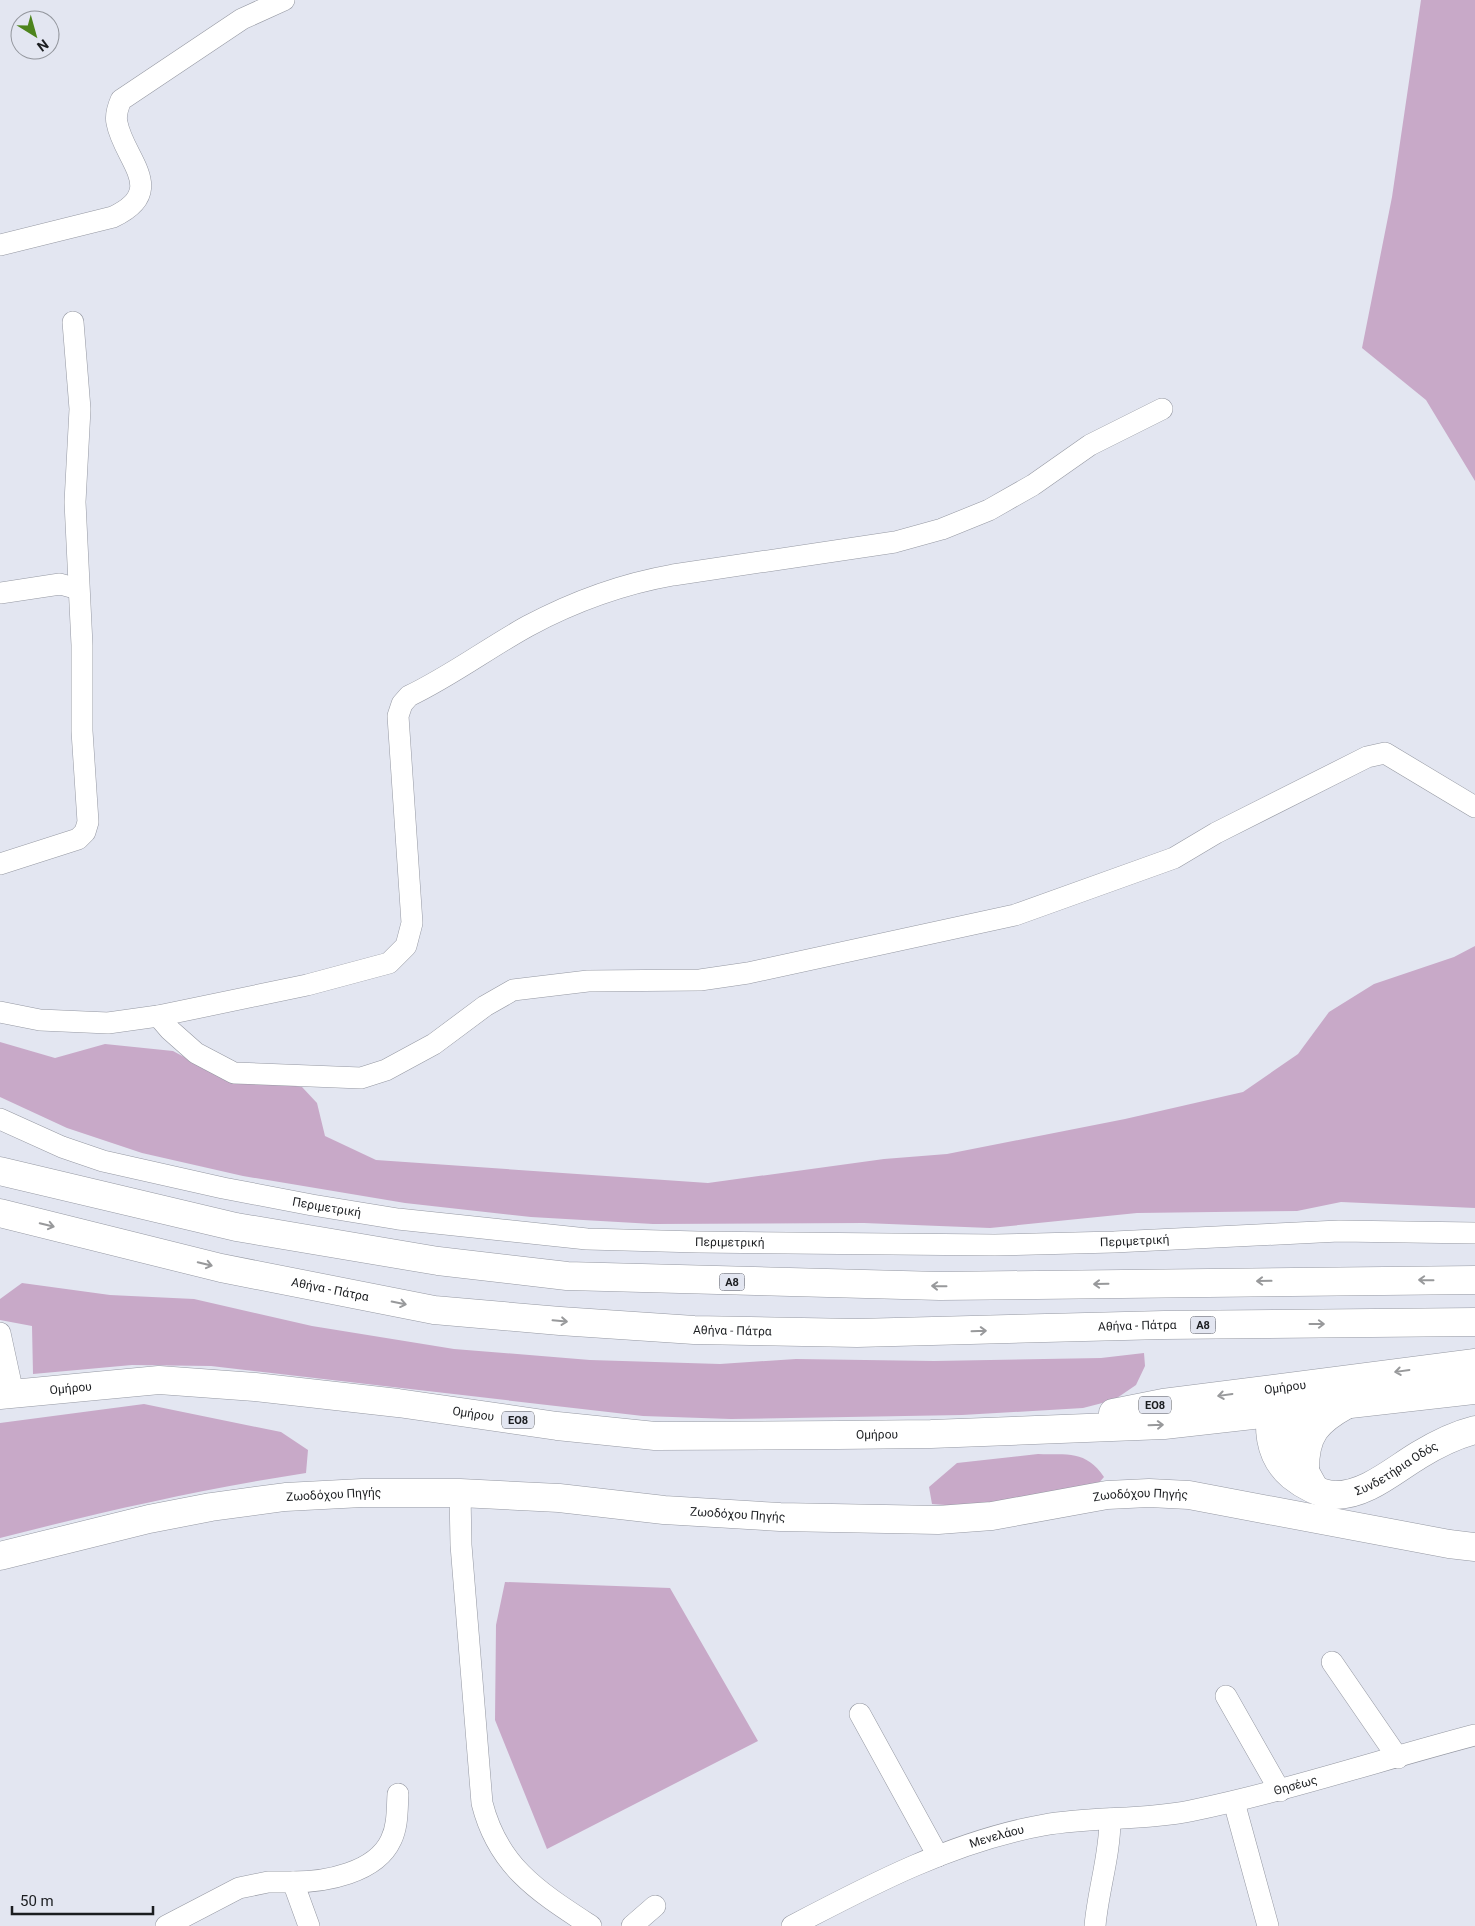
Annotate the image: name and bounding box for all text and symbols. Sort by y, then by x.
north arrow [10,10,60,60]
text: N [34,36,52,55]
street label: Περιμετρική [291,1194,362,1220]
one-way arrow [39,1221,55,1230]
street label: Περιμετρική [1100,1232,1170,1249]
street label: Περιμετρική [695,1235,765,1250]
one-way arrow [197,1260,213,1269]
road number: Α8 [720,1274,744,1290]
street label: Αθήνα - Πάτρα [290,1275,370,1304]
one-way arrow [1419,1275,1435,1284]
one-way arrow [1256,1276,1272,1286]
one-way arrow [1094,1279,1110,1288]
one-way arrow [931,1281,948,1291]
one-way arrow [390,1298,406,1308]
one-way arrow [552,1316,568,1326]
road number: Α8 [1190,1316,1216,1334]
street label: Αθήνα - Πάτρα [1098,1318,1177,1334]
one-way arrow [1308,1319,1324,1329]
street label: Αθήνα - Πάτρα [693,1323,772,1338]
one-way arrow [971,1326,987,1336]
one-way arrow [1394,1367,1410,1377]
street label: Ομήρου [1263,1378,1307,1397]
street label: Ομήρου [49,1379,92,1397]
one-way arrow [1218,1390,1234,1400]
road number: ΕΟ8 [1139,1396,1171,1414]
street label: Ομήρου [452,1404,495,1424]
road number: ΕΟ8 [502,1412,534,1428]
one-way arrow [1148,1420,1164,1430]
street label: Ομήρου [856,1427,898,1442]
street label: Συνδετήρια Οδός [1353,1439,1440,1498]
street label: Ζωοδόχου Πηγής [286,1486,381,1504]
street label: Ζωοδόχου Πηγής [1092,1486,1188,1504]
street label: Ζωοδόχου Πηγής [690,1505,785,1524]
street label: Θησέως [1272,1773,1319,1798]
street label: Μενελάου [968,1822,1025,1851]
scale bar [12,1884,154,1916]
text: 50 m [20,1892,54,1910]

